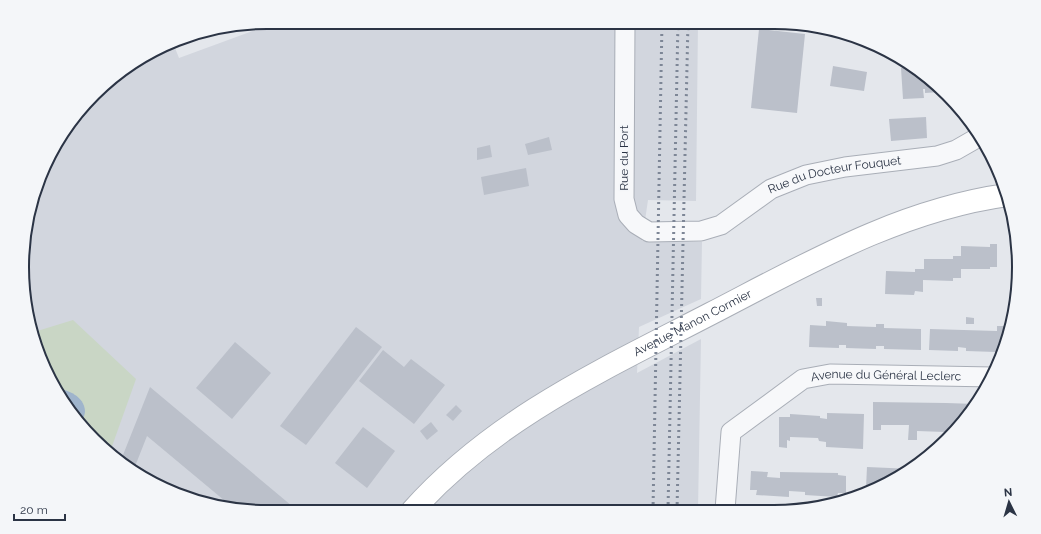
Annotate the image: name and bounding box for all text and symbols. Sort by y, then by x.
street label: Rue du Port [617,125,631,191]
street label: Rue du Docteur Fouquet [766,153,902,196]
street label: Avenue Manon Cormier [631,286,755,359]
street label: Avenue du Général Leclerc [810,367,962,384]
north arrow [989,482,1029,522]
text: N [1003,486,1013,499]
scale bar [14,496,65,522]
text: 20 m [20,503,48,517]

